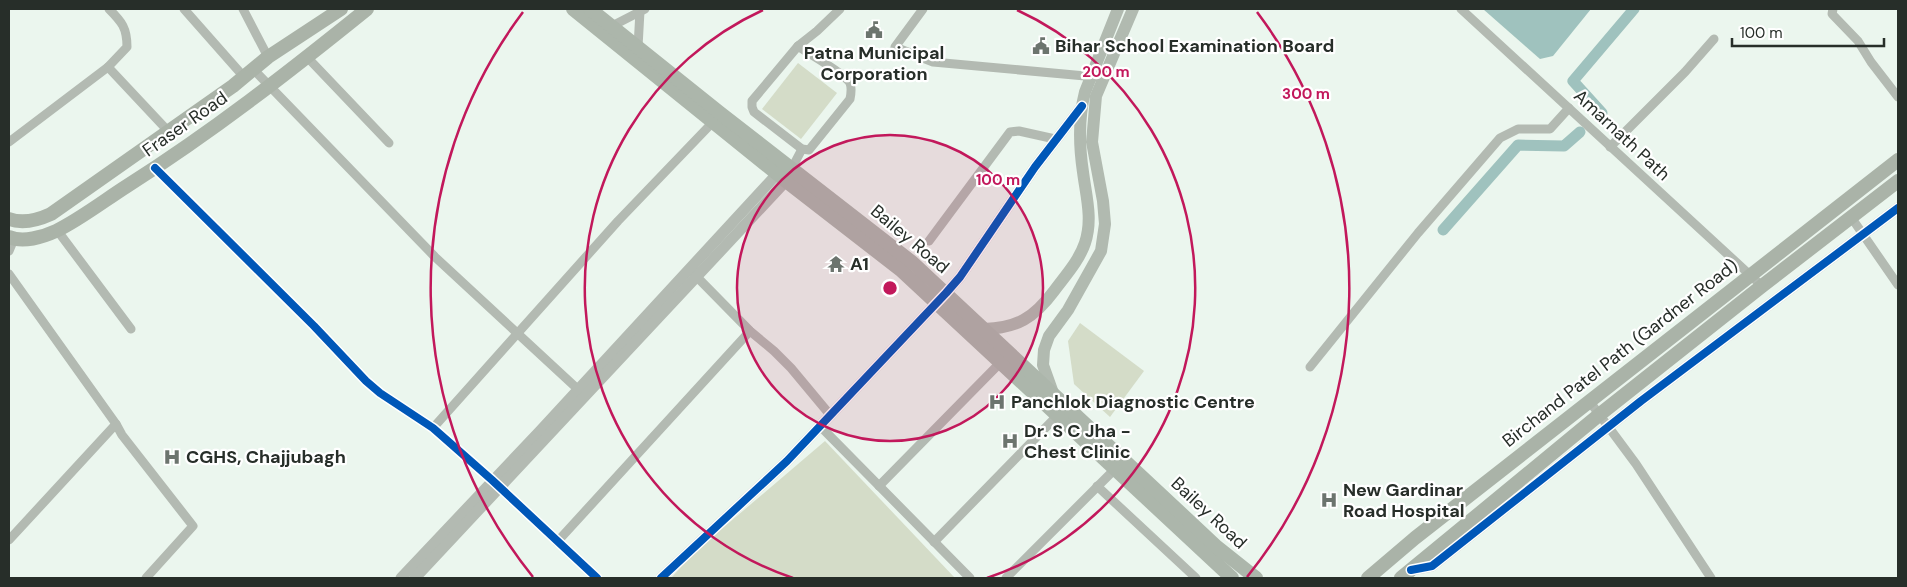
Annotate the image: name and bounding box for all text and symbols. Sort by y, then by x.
scale bar [1732,15,1884,47]
public building icon: Patna Municipal Corporation [864,20,884,40]
text: 100 m [1740,23,1783,43]
place label: Bihar School Examination Board [1055,34,1334,58]
public building icon: Bihar School Examination Board [1031,36,1051,56]
place label: Patna Municipal Corporation [804,41,944,86]
text: 200 m [1082,62,1130,82]
text: 300 m [1282,84,1330,104]
street label: Amarnath Path [1569,84,1675,186]
street label: Fraser Road [138,86,232,162]
text: 100 m [976,170,1020,190]
street label: Bailey Road [866,199,954,279]
place label: A1 [850,252,869,276]
street label: Birchand Patel Path (Gardner Road) [1497,253,1743,453]
temple icon: A1 [826,254,846,274]
centre of rings [881,279,899,297]
place label: Panchlok Diagnostic Centre [1011,390,1255,414]
hospital icon: Panchlok Diagnostic Centre [987,392,1007,412]
place label: Dr. S C Jha - Chest Clinic [1024,419,1131,464]
hospital icon: Dr. S C Jha - Chest Clinic [1000,431,1020,451]
place label: CGHS, Chajjubagh [186,445,346,469]
hospital icon: CGHS, Chajjubagh [162,447,182,467]
street label: Bailey Road [1166,472,1252,554]
place label: New Gardinar Road Hospital [1343,478,1465,523]
hospital icon: New Gardinar Road Hospital [1319,490,1339,510]

